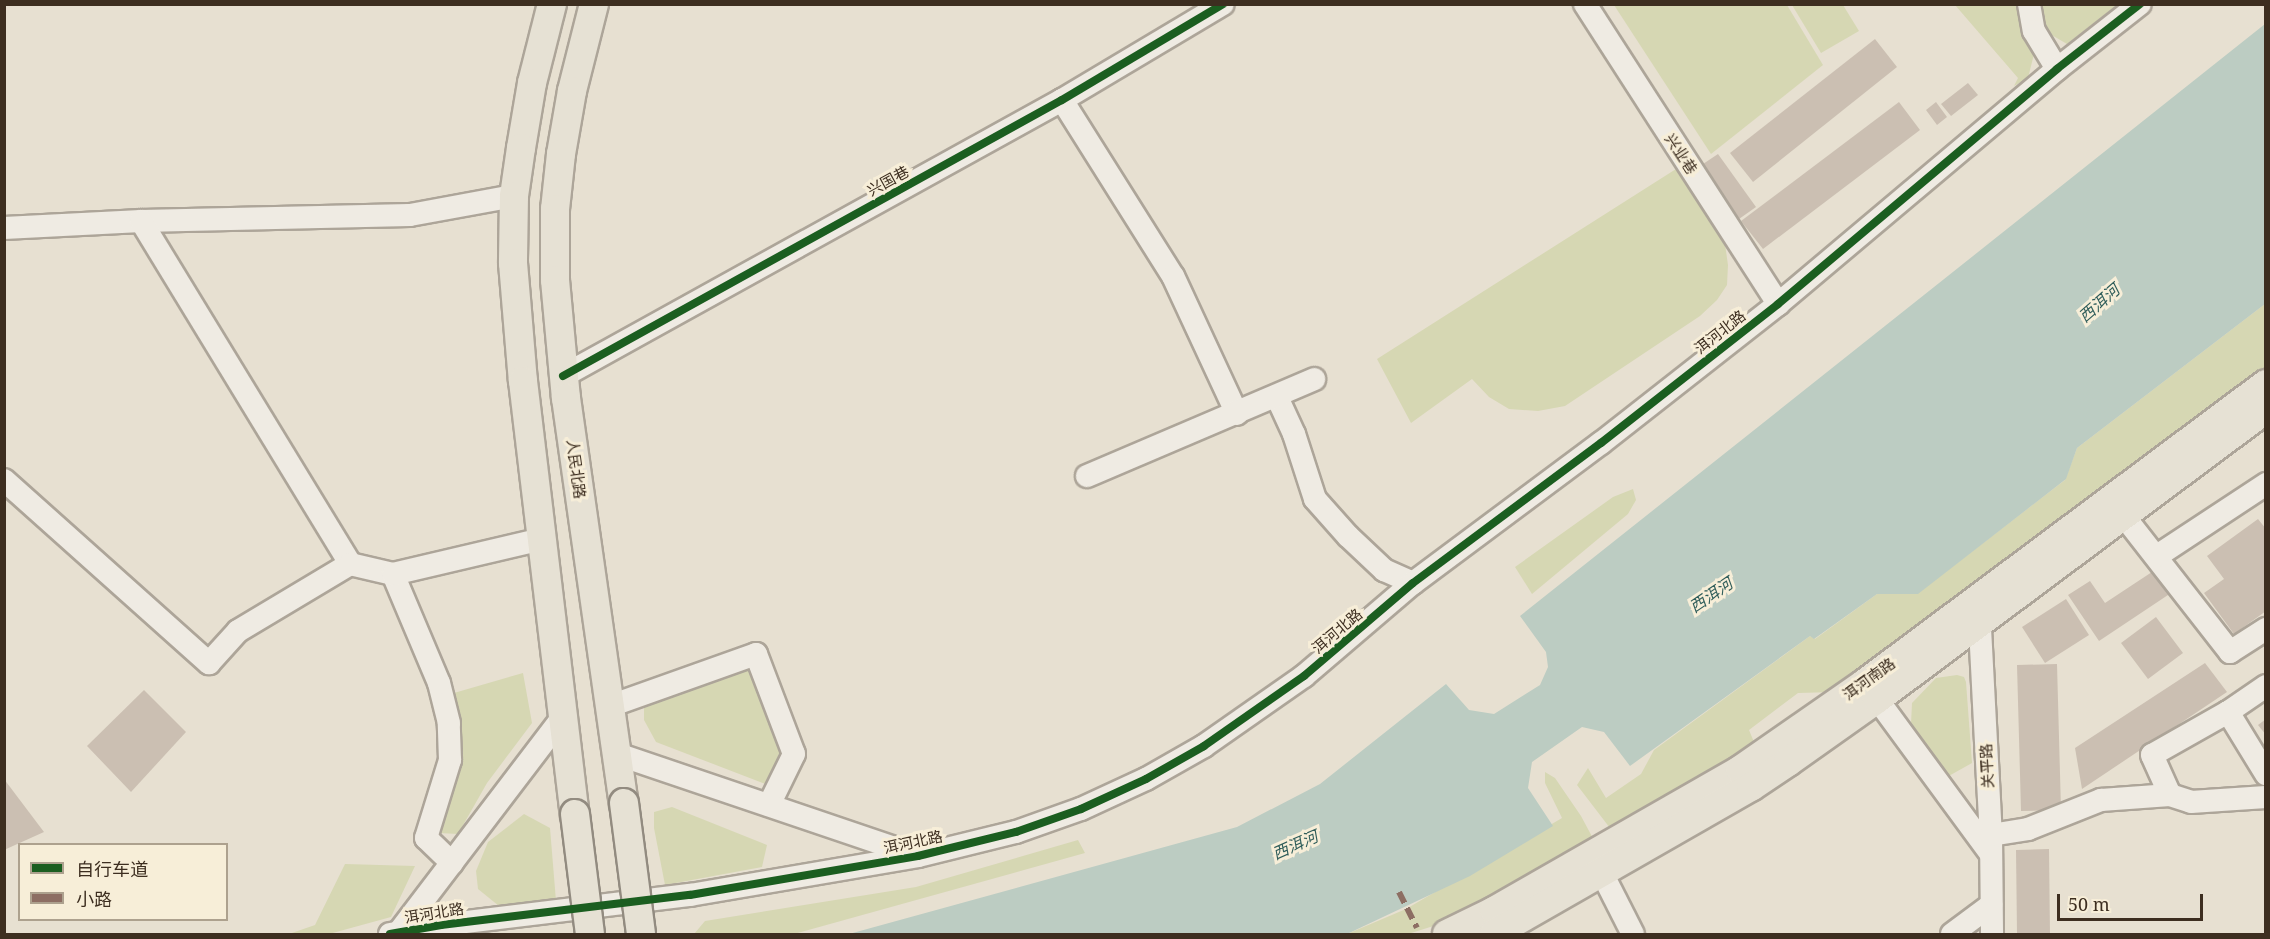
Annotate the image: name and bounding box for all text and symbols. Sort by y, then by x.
street label: 兴业巷 [1661,130,1701,178]
street label: 兴国巷 [864,162,912,200]
water label: 西洱河 [2075,280,2123,326]
street label: 洱河北路 [1691,306,1749,358]
street label: 人民北路 [563,438,589,500]
water label: 西洱河 [1686,574,1736,616]
street label: 洱河北路 [1308,605,1366,657]
street label: 洱河南路 [1839,654,1899,704]
street label: 关平路 [1977,743,1997,789]
water label: 西洱河 [1269,826,1321,864]
street label: 洱河北路 [882,827,944,857]
legend [18,843,228,921]
text: 自行车道 [76,857,148,881]
scale bar [2060,882,2206,920]
text: 小路 [76,887,112,911]
text: 50 m [2068,892,2110,916]
street label: 洱河北路 [403,899,465,927]

